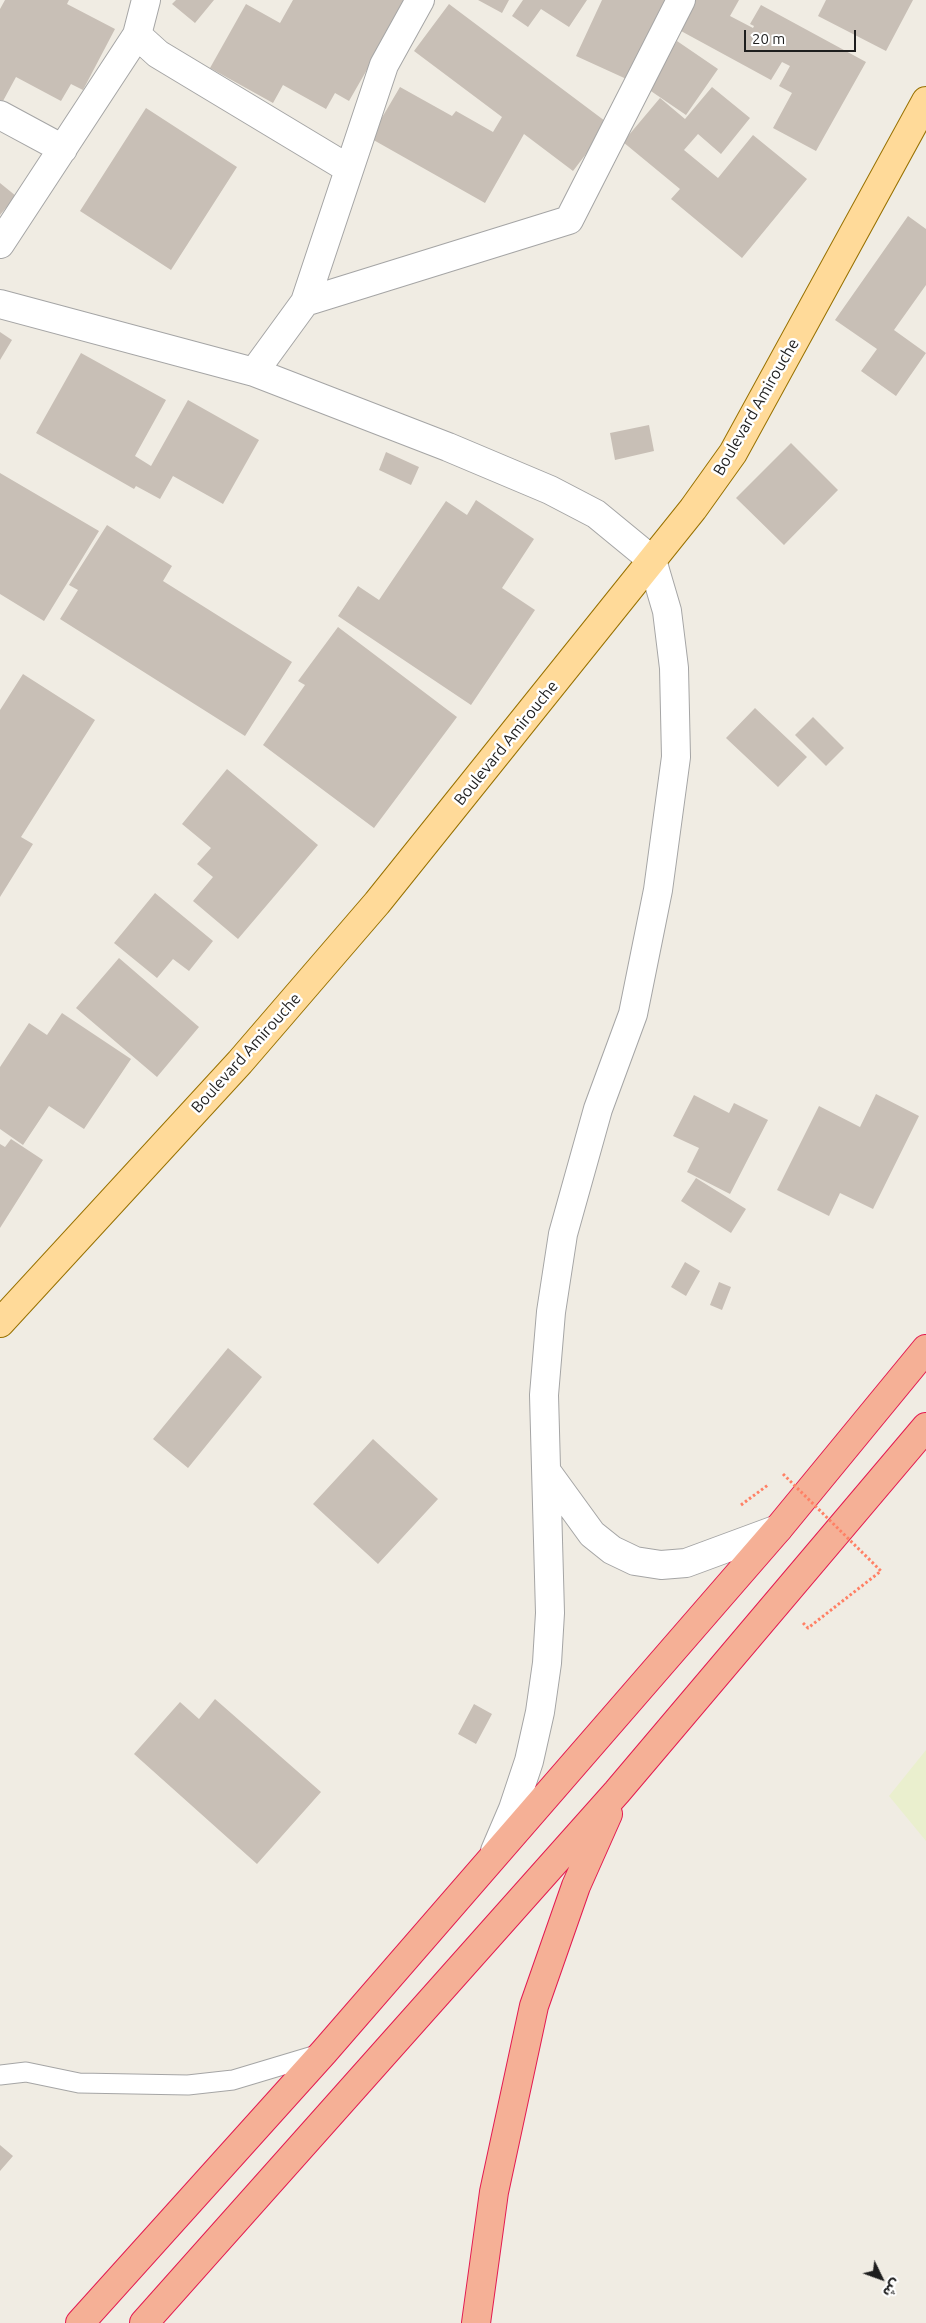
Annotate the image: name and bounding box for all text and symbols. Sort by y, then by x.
scale bar [746,20,858,52]
text: 20 m [752,30,785,47]
street label: Boulevard Amirouche [709,335,803,479]
street label: Boulevard Amirouche [450,677,562,809]
street label: Boulevard Amirouche [187,989,305,1117]
north arrow [856,2253,906,2303]
text: ش [880,2276,905,2301]

